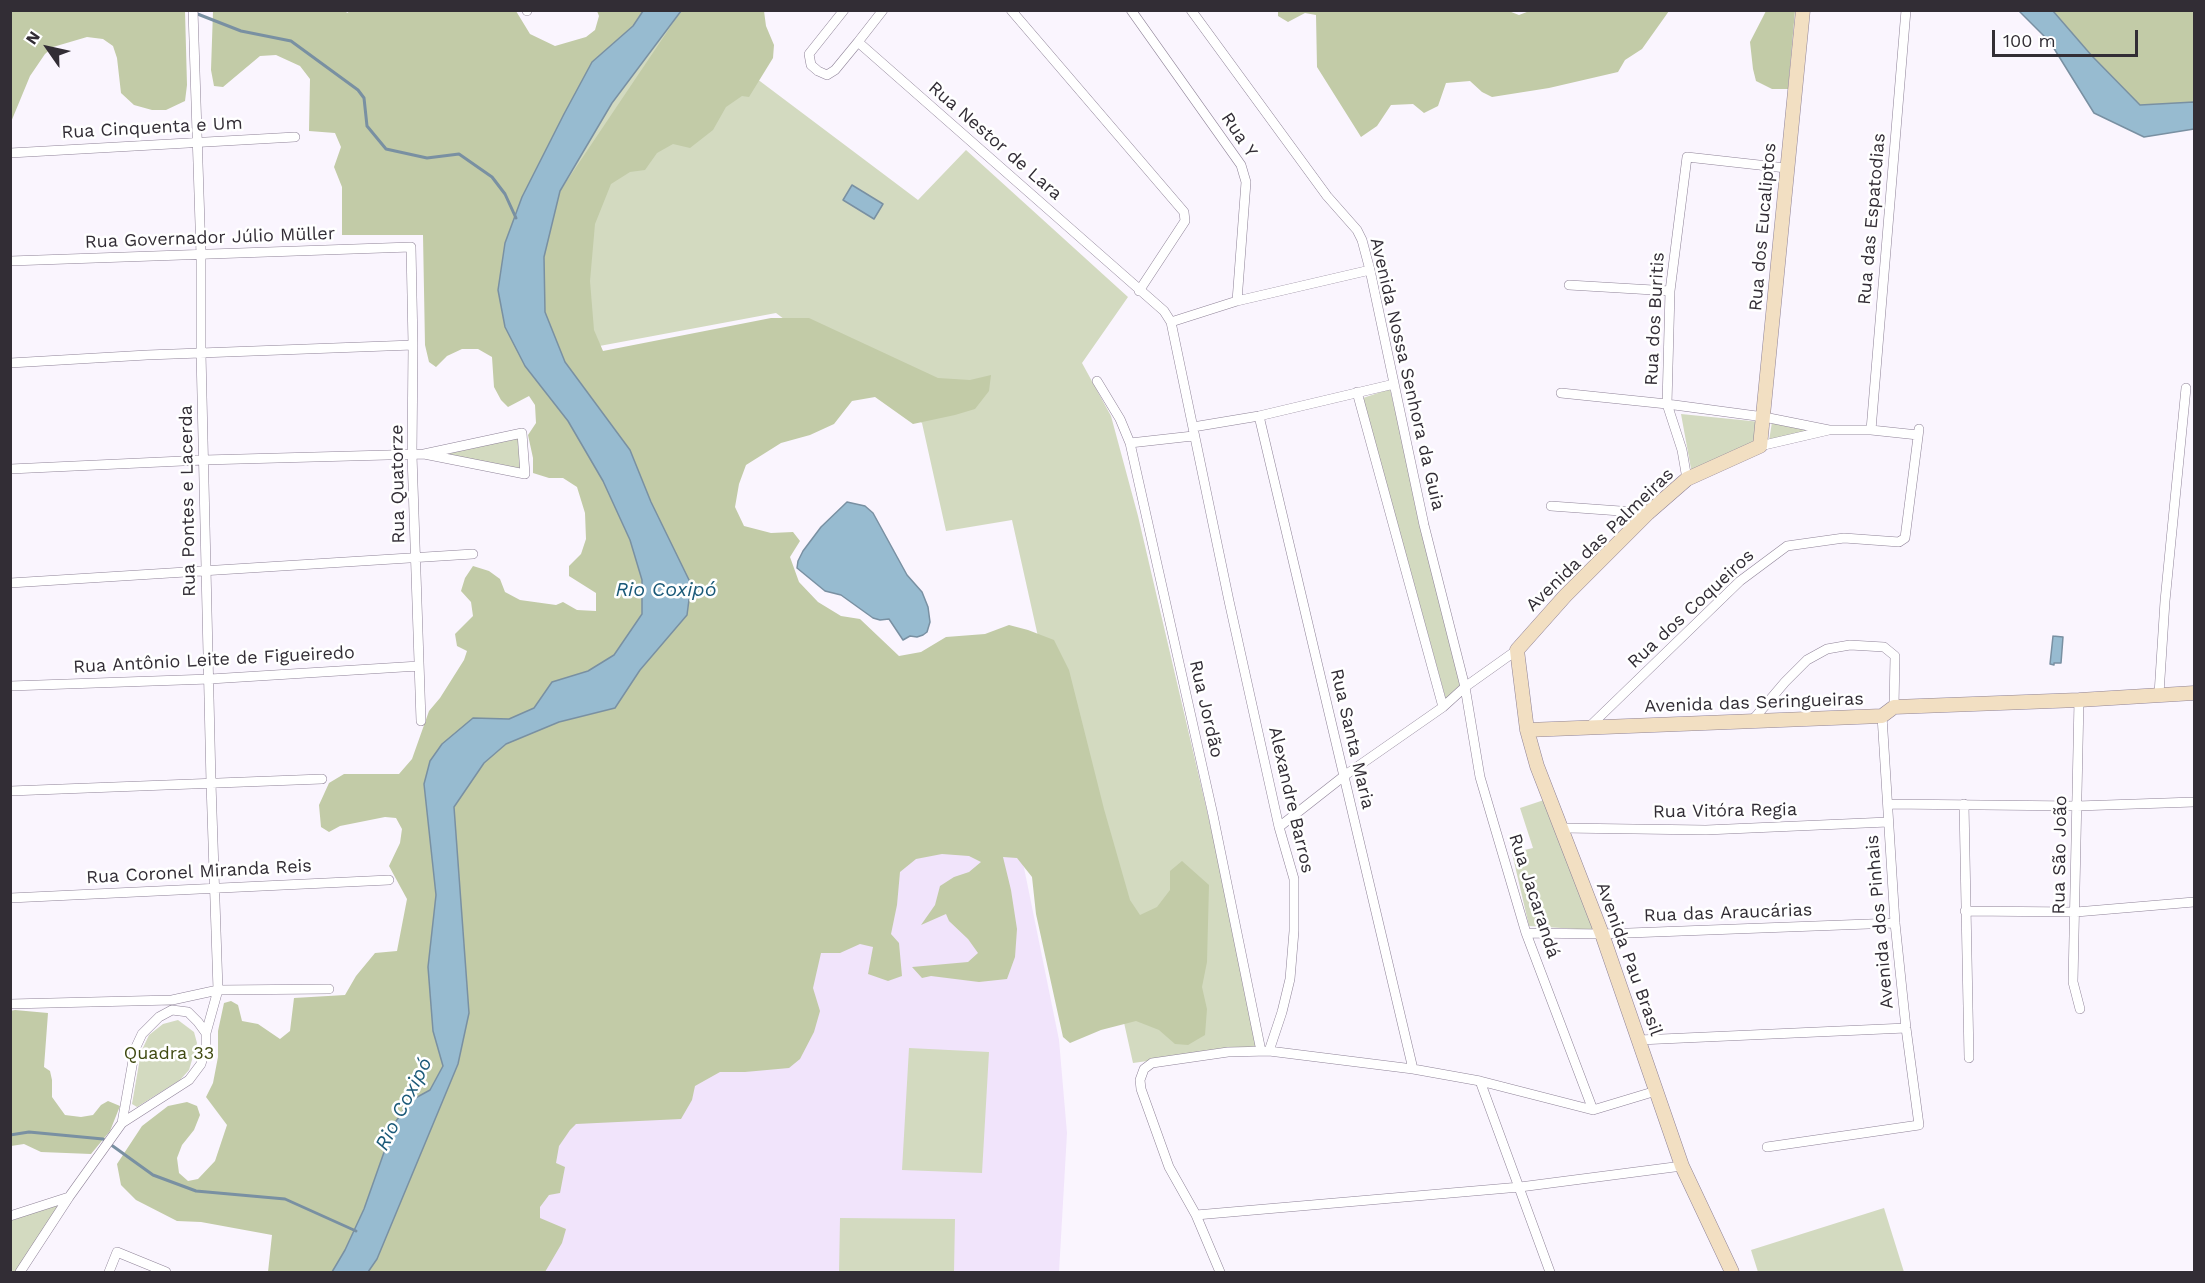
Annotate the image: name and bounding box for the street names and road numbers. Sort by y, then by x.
street label: Rua Nestor de Lara [924,77,1066,205]
street label: Rua Y [1216,108,1262,162]
street label: Rua Cinquenta e Um [61,112,243,144]
street label: Rua das Espatodias [1854,132,1890,306]
street label: Rua dos Eucaliptos [1745,142,1781,312]
street label: Rua Governador Júlio Müller [84,223,336,253]
street label: Avenida Nossa Senhora da Guia [1365,236,1449,512]
street label: Rua dos Buritis [1641,252,1669,386]
street label: Rua Pontes e Lacerda [176,405,200,597]
street label: Rua Quatorze [386,424,410,544]
street label: Avenida das Palmeiras [1521,464,1679,616]
street label: Rua dos Coqueiros [1623,545,1759,673]
street label: Rua Antônio Leite de Figueiredo [73,642,355,678]
street label: Rua Jordão [1184,658,1228,760]
street label: Rua Santa Maria [1325,667,1379,811]
street label: Avenida das Seringueiras [1644,688,1864,718]
street label: Alexandre Barros [1264,725,1318,875]
street label: Rua São João [2048,795,2072,915]
street label: Rua Vitóra Regia [1653,799,1797,823]
street label: Rua Jacarandá [1504,831,1564,961]
street label: Avenida dos Pinhais [1862,834,1898,1010]
street label: Rua Coronel Miranda Reis [86,855,312,889]
street label: Avenida Pau Brasil [1591,879,1667,1039]
street label: Rua das Araucárias [1643,899,1813,927]

